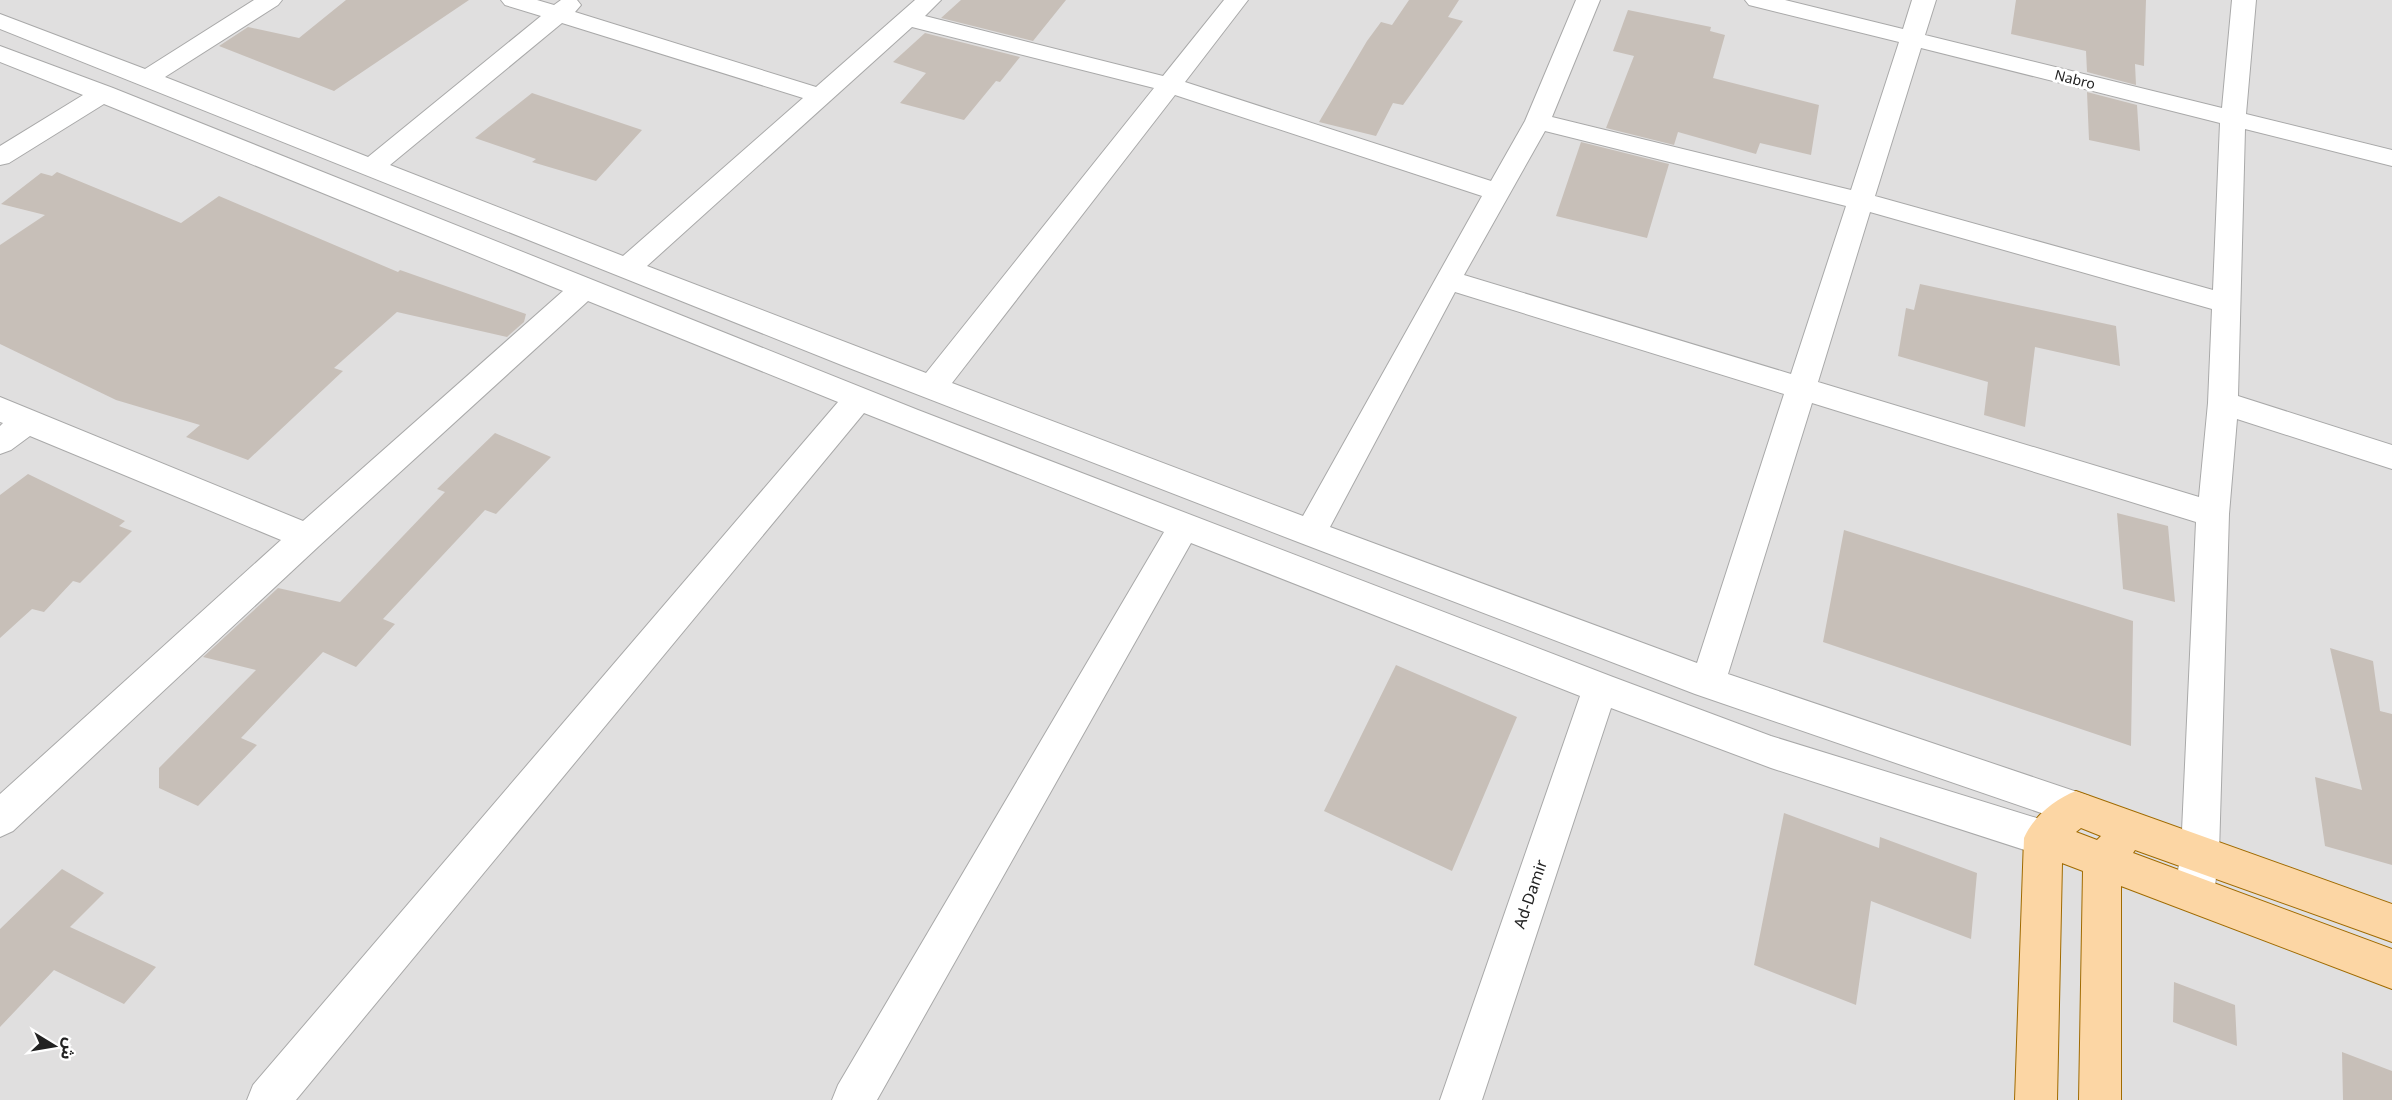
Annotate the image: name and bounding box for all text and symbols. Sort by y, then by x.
street label: Nabro [2053,65,2097,93]
street label: Ad-Damir [1508,856,1552,931]
north arrow [24,1016,84,1076]
text: ش [56,1036,82,1062]

